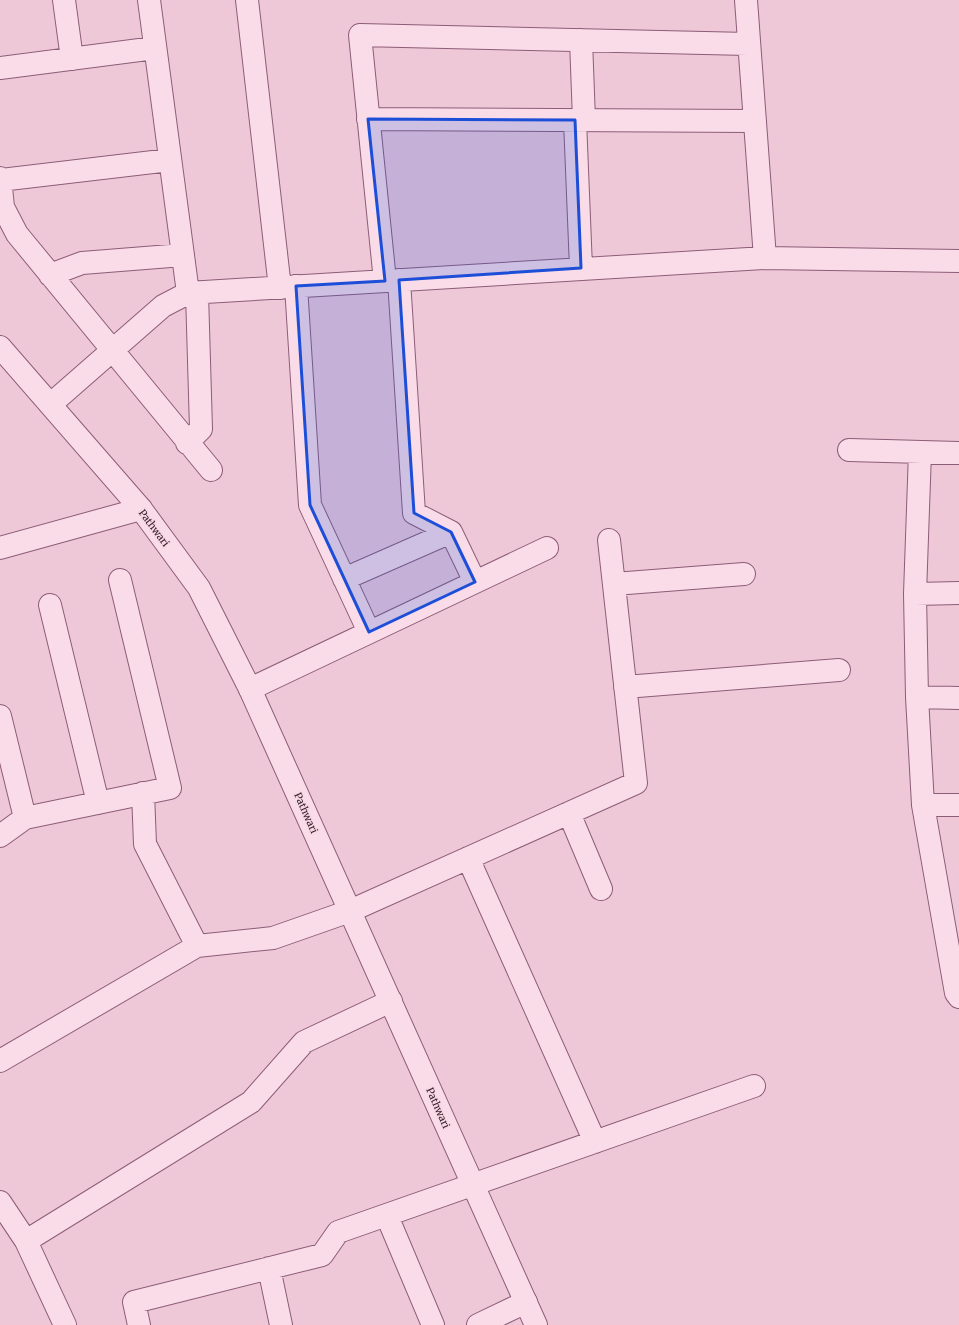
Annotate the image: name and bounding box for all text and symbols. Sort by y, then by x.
street label: Pathwari [136,507,172,549]
street label: Pathwari [291,791,321,835]
street label: Pathwari [423,1086,453,1130]

